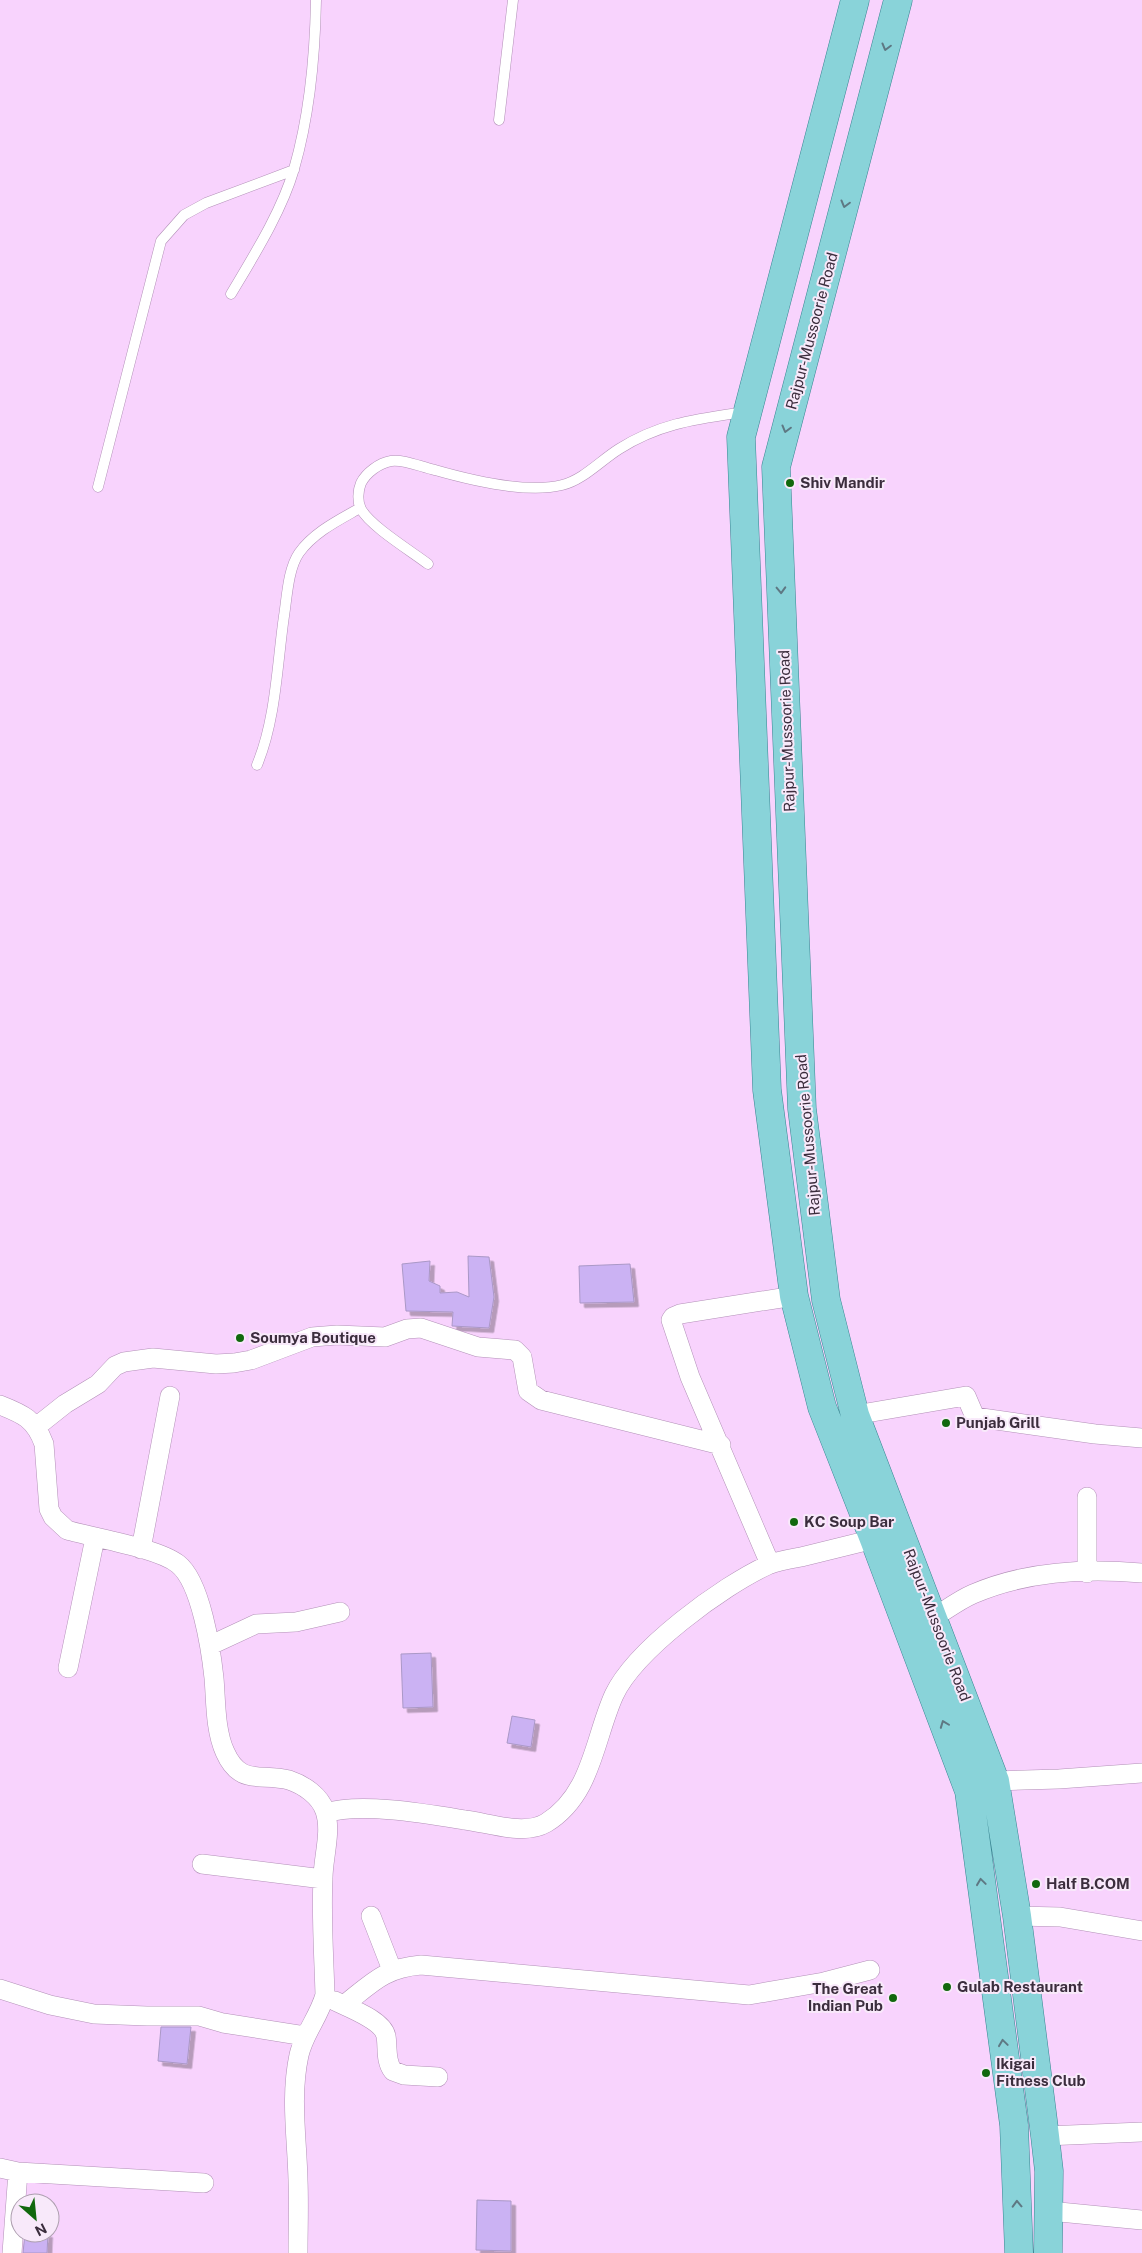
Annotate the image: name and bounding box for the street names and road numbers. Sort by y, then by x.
street label: Rajpur-Mussoorie Road [782,250,841,411]
street label: Rajpur-Mussoorie Road [775,650,798,812]
street label: Rajpur-Mussoorie Road [792,1054,823,1217]
street label: Rajpur-Mussoorie Road [900,1546,974,1704]

